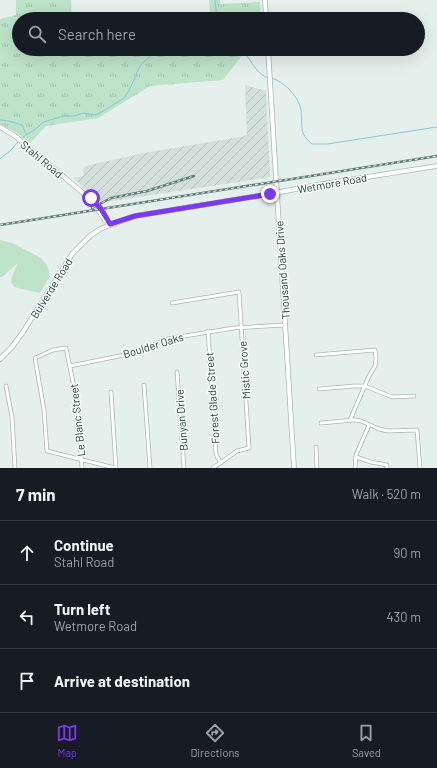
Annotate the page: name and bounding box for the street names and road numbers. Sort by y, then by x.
street label: Stahl Road [18,138,66,180]
street label: Wetmore Road [296,170,368,196]
street label: Thousand Oaks Drive [272,220,292,320]
street label: Bulverde Road [27,256,75,320]
street label: Boulder Oaks [121,330,185,360]
street label: Mistic Grove [235,340,253,399]
street label: Forest Glade Street [202,352,222,444]
street label: Le Blanc Street [67,383,87,457]
street label: Bunyan Drive [172,389,190,451]

